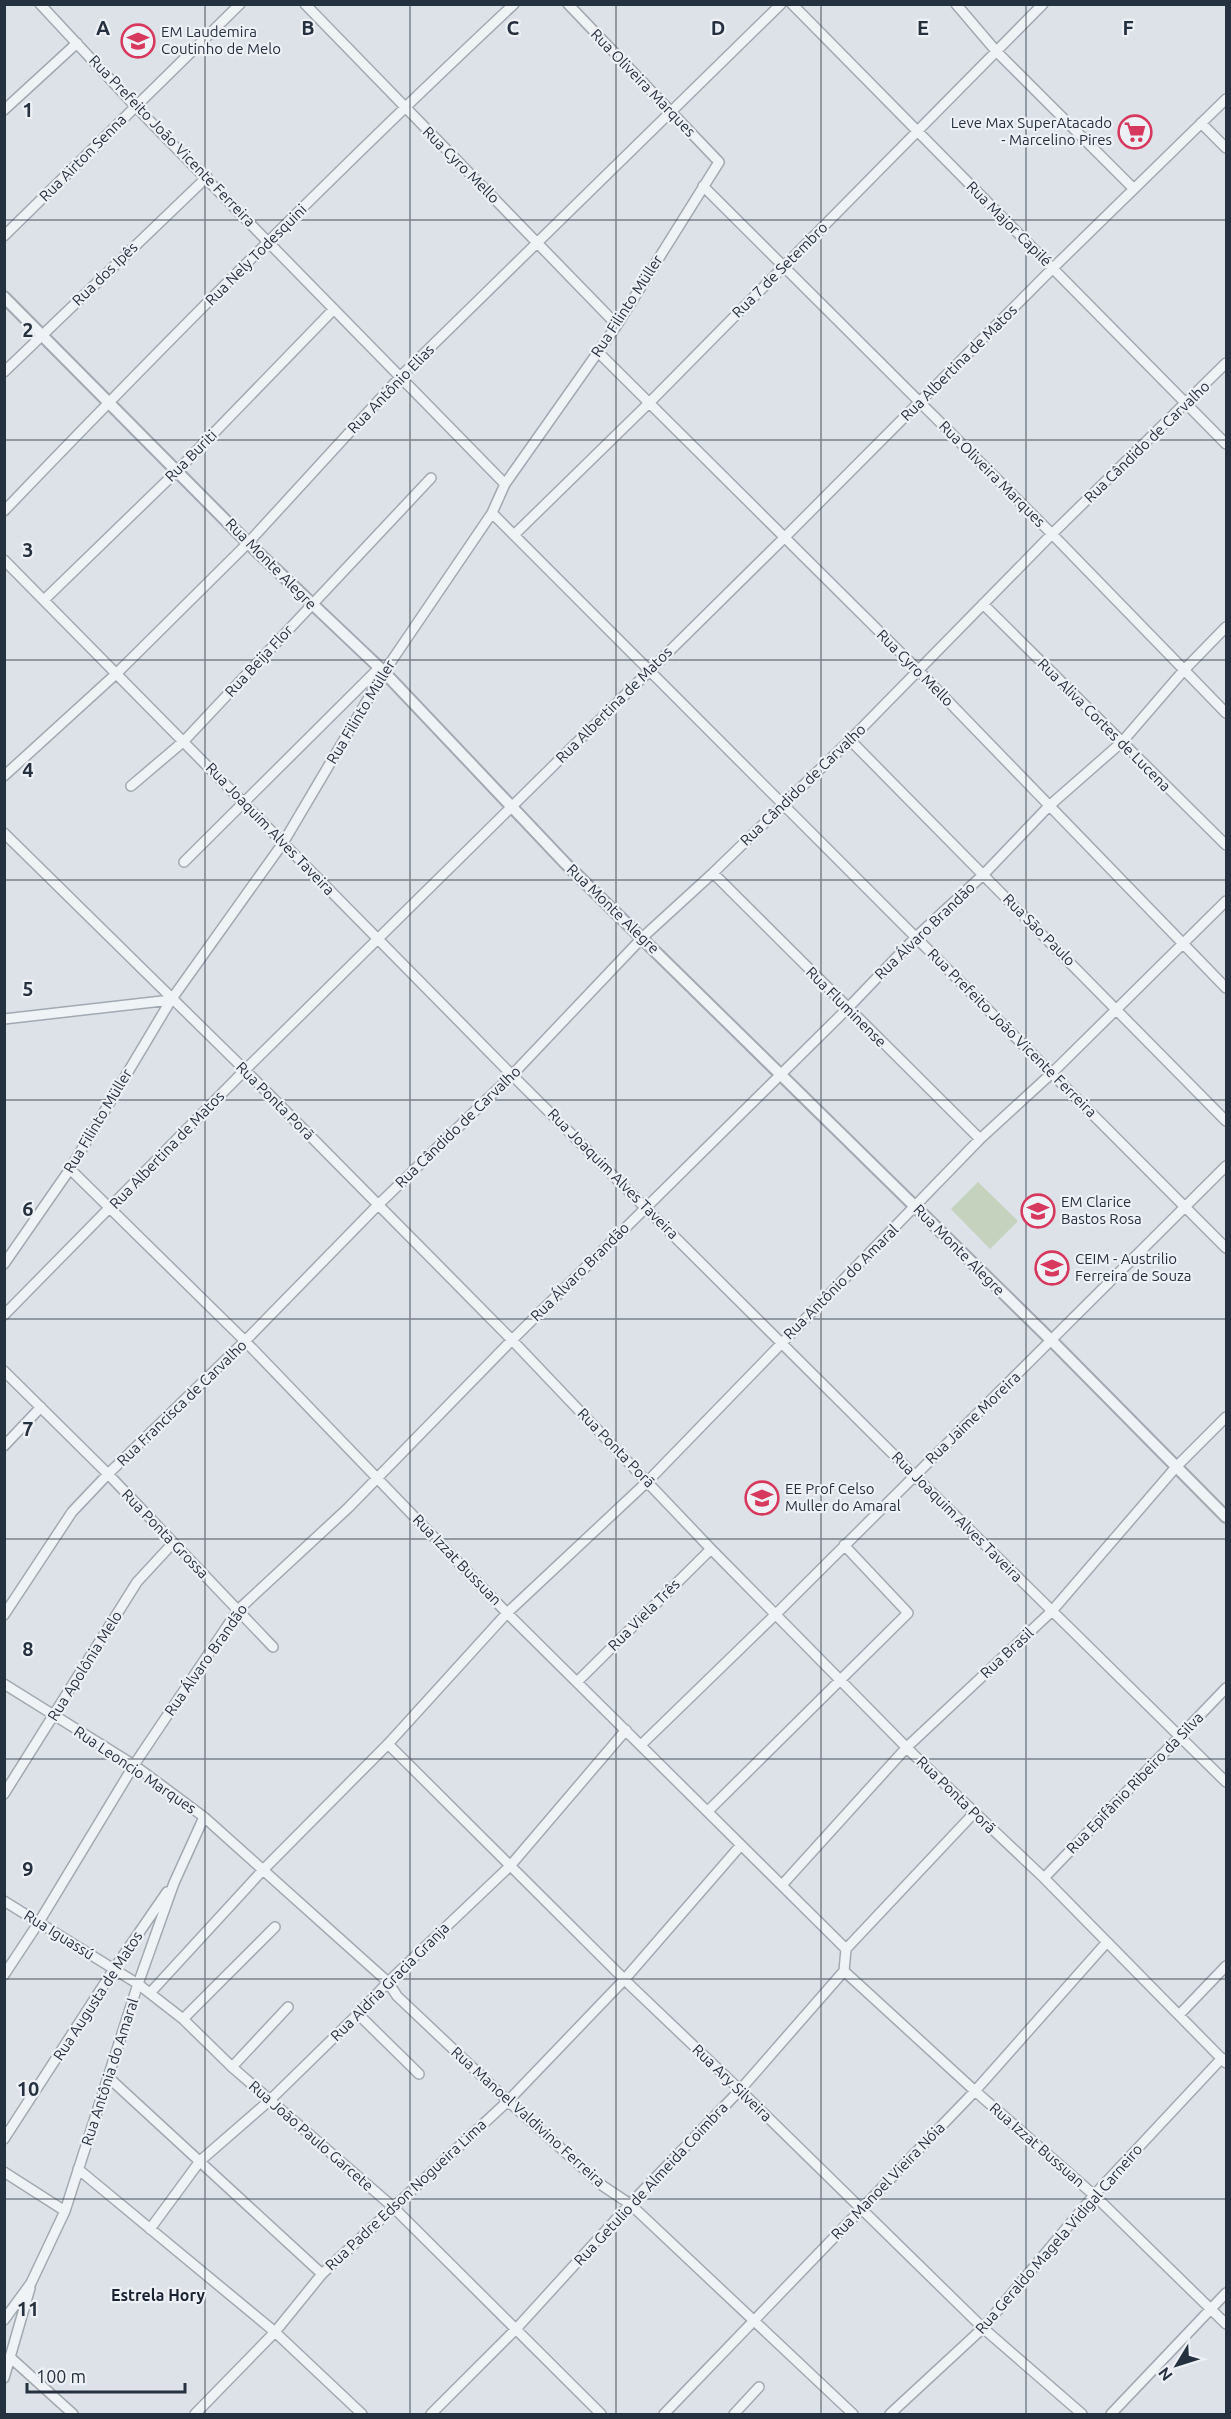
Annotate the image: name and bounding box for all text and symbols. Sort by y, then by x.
text: A [96,16,110,39]
text: B [301,16,315,39]
text: C [507,16,520,39]
text: D [711,16,725,39]
text: E [917,16,929,39]
text: F [1122,16,1134,39]
school or university icon: EM Laudemira Coutinho de Melo [120,23,156,59]
place label: EM Laudemira Coutinho de Melo [161,23,281,57]
street label: Rua Oliveira Marques [588,25,699,140]
street label: Rua Prefeito João Vicente Ferreira [86,51,259,230]
text: 1 [22,98,34,121]
street label: Rua Airton Senna [36,111,130,205]
place label: Leve Max SuperAtacado - Marcelino Pires [951,114,1112,148]
supermarket icon: Leve Max SuperAtacado - Marcelino Pires [1117,114,1153,150]
street label: Rua Cyro Mello [420,123,503,206]
street label: Rua Major Capilé [963,178,1055,270]
street label: Rua Nely Todesquini [202,201,310,309]
street label: Rua 7 de Setembro [728,218,831,321]
street label: Rua dos Ipês [69,238,141,309]
street label: Rua Filinto Müller [587,251,666,360]
street label: Rua Albertina de Matos [897,301,1020,424]
text: 2 [22,318,34,341]
street label: Rua Antônio Elias [344,341,437,437]
street label: Rua Cândido de Carvalho [1080,377,1213,506]
street label: Rua Oliveira Marques [936,417,1049,530]
street label: Rua Buriti [161,426,220,485]
street label: Rua Monte Alegre [222,515,320,613]
text: 3 [22,538,34,561]
street label: Rua Beija Flor [221,621,296,700]
street label: Rua Cyro Mello [874,626,957,709]
street label: Rua Albertina de Matos [552,643,675,766]
street label: Rua Aliva Cortes de Lucena [1034,655,1174,795]
street label: Rua Filinto Müller [323,656,398,767]
street label: Rua Cândido de Carvalho [736,720,869,849]
text: 4 [22,758,34,781]
street label: Rua Joaquim Alves Taveira [203,759,338,898]
street label: Rua Monte Alegre [564,860,663,957]
street label: Rua Álvaro Brandão [871,879,978,983]
street label: Rua São Paulo [1000,890,1079,969]
street label: Rua Prefeito João Vicente Ferreira [924,945,1100,1121]
street label: Rua Fluminense [803,963,890,1050]
text: 5 [22,977,34,1000]
street label: Rua Ponta Porã [233,1058,318,1143]
street label: Rua Cândido de Carvalho [391,1062,524,1191]
street label: Rua Filinto Müller [60,1065,135,1176]
street label: Rua Albertina de Matos [106,1087,227,1212]
street label: Rua Joaquim Alves Taveira [545,1105,682,1242]
school or university icon: EM Clarice Bastos Rosa [1020,1193,1056,1229]
place label: EM Clarice Bastos Rosa [1061,1193,1142,1227]
text: 6 [22,1197,34,1220]
street label: Rua Monte Alegre [910,1201,1008,1299]
street label: Rua Álvaro Brandão [527,1219,632,1324]
street label: Rua Antônio do Amaral [780,1221,902,1343]
school or university icon: CEIM - Austrilio Ferreira de Souza [1034,1250,1070,1286]
place label: CEIM - Austrilio Ferreira de Souza [1075,1250,1192,1284]
street label: Rua Francisca de Carvalho [113,1336,250,1469]
street label: Rua Jaime Moreira [922,1368,1024,1467]
street label: Rua Ponta Porã [574,1405,658,1491]
text: 7 [22,1417,34,1440]
street label: Rua Joaquim Alves Taveira [889,1448,1026,1585]
school or university icon: EE Prof Celso Muller do Amaral [744,1480,780,1516]
place label: EE Prof Celso Muller do Amaral [785,1480,901,1514]
street label: Rua Ponta Grossa [118,1486,212,1582]
street label: Rua Izzat Bussuan [410,1511,505,1609]
street label: Rua Viela Três [604,1575,683,1654]
street label: Rua Álvaro Brandão [161,1601,251,1719]
street label: Rua Apolônia Melo [44,1608,125,1724]
street label: Rua Brasil [977,1624,1037,1681]
text: 8 [22,1637,34,1660]
street label: Rua Epifânio Ribeiro da Silva [1063,1709,1207,1857]
street label: Rua Leoncio Marques [71,1722,200,1817]
street label: Rua Ponta Porã [913,1753,999,1837]
text: 9 [22,1857,34,1880]
street label: Rua Iguassú [21,1906,97,1963]
street label: Rua Aldria Gracia Granja [327,1919,452,2044]
street label: Rua Augusta de Matos [49,1928,146,2063]
street label: Rua Antônia do Amaral [78,1996,141,2148]
street label: Rua Ary Silveira [689,2041,775,2125]
street label: Rua Manoel Valdivino Ferreira [448,2043,609,2190]
text: 10 [17,2077,39,2100]
street label: Rua João Paulo Garcete [246,2077,377,2194]
street label: Rua Getulio de Almeida Coimbra [570,2098,731,2269]
street label: Rua Izzat Bussuan [987,2099,1088,2190]
street label: Rua Padre Edson Nogueira Lima [322,2116,490,2274]
street label: Rua Manoel Vieira Nóia [827,2119,948,2243]
street label: Rua Geraldo Magela Vidigal Carneiro [972,2140,1146,2337]
district label: Estrela Hory [111,2286,205,2304]
text: 11 [17,2297,39,2320]
north arrow [1147,2335,1207,2395]
scale bar [27,2356,184,2394]
text: N [1154,2364,1176,2384]
text: 100 m [36,2366,86,2386]

